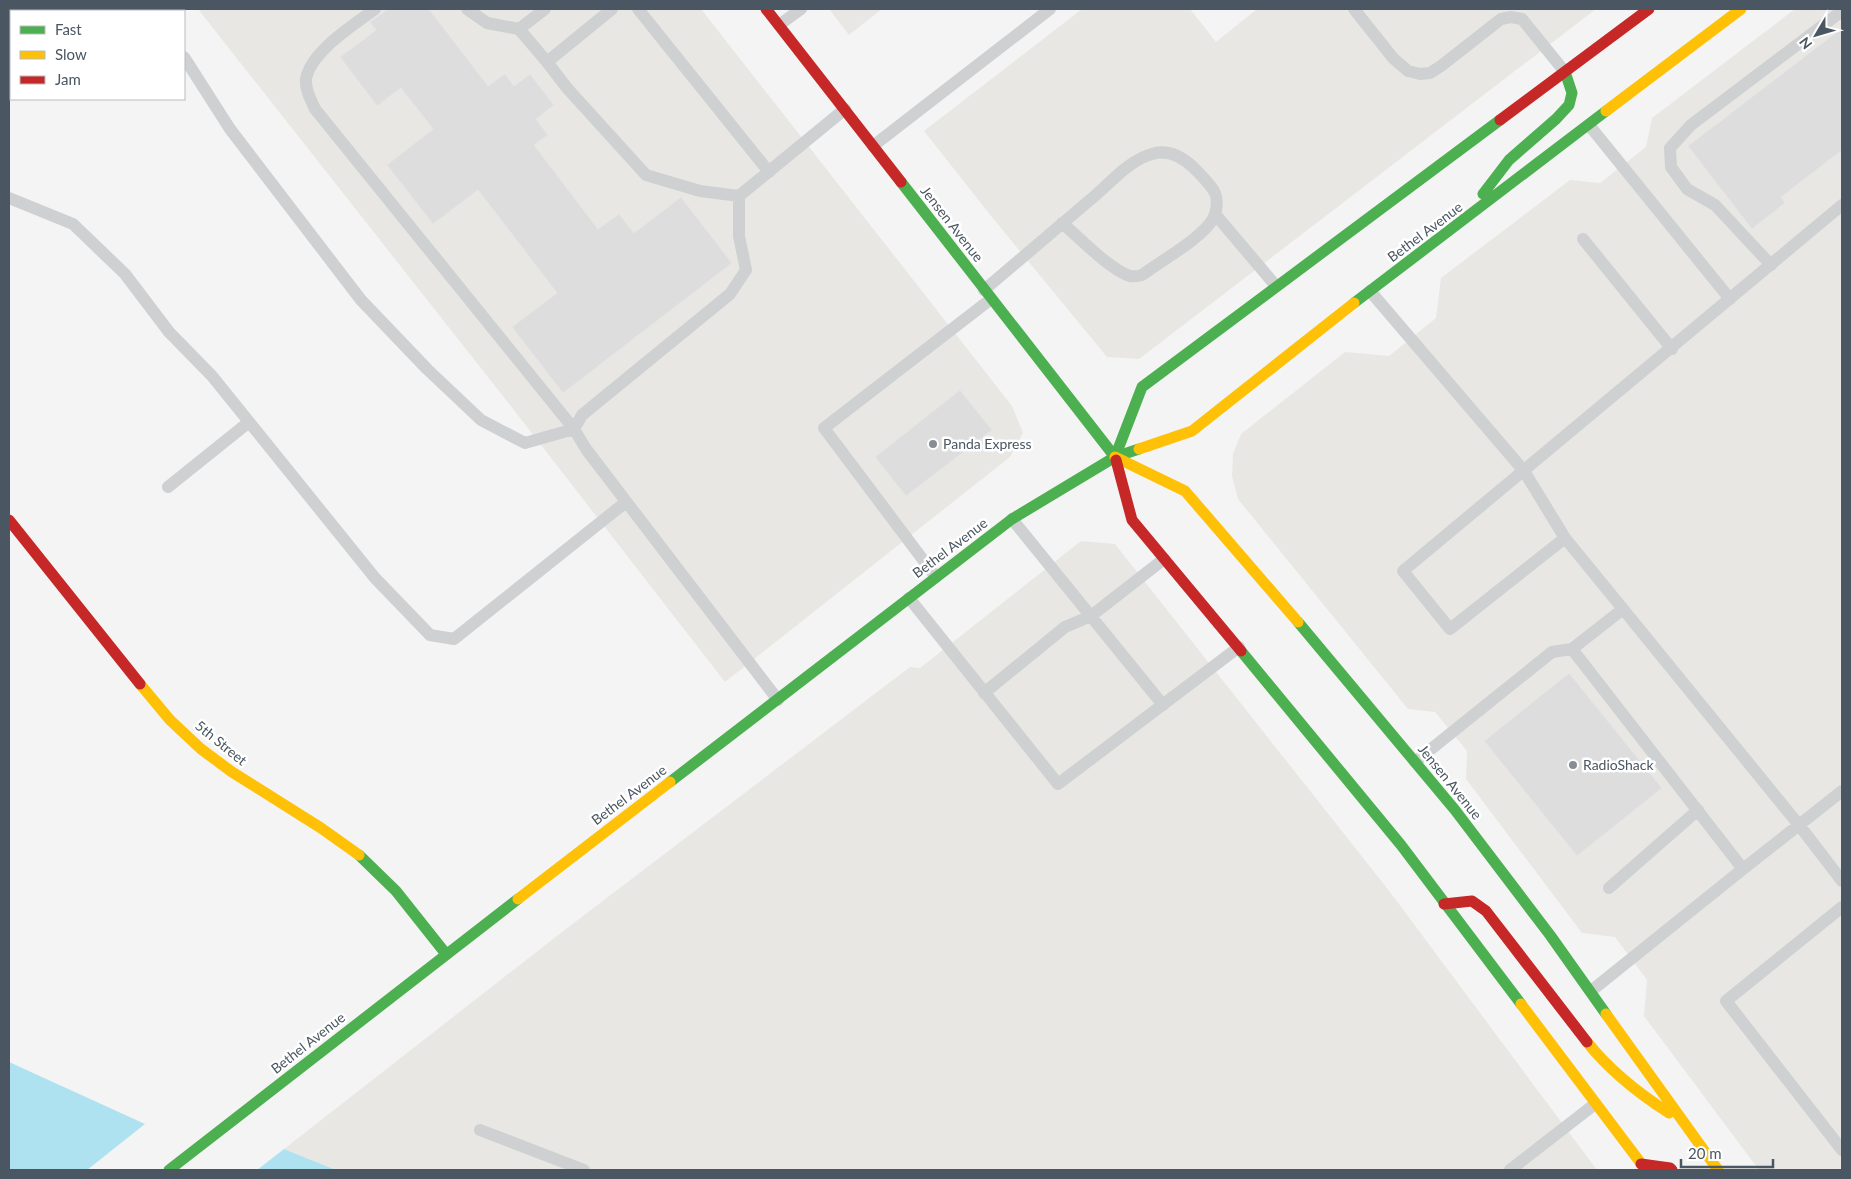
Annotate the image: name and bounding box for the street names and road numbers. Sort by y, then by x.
street label: Jensen Avenue [917,182,987,265]
street label: Bethel Avenue [1384,198,1465,265]
street label: Bethel Avenue [909,514,990,581]
street label: 5th Street [192,717,251,769]
street label: Jensen Avenue [1415,741,1486,823]
street label: Bethel Avenue [588,761,669,828]
street label: Bethel Avenue [267,1008,348,1077]

